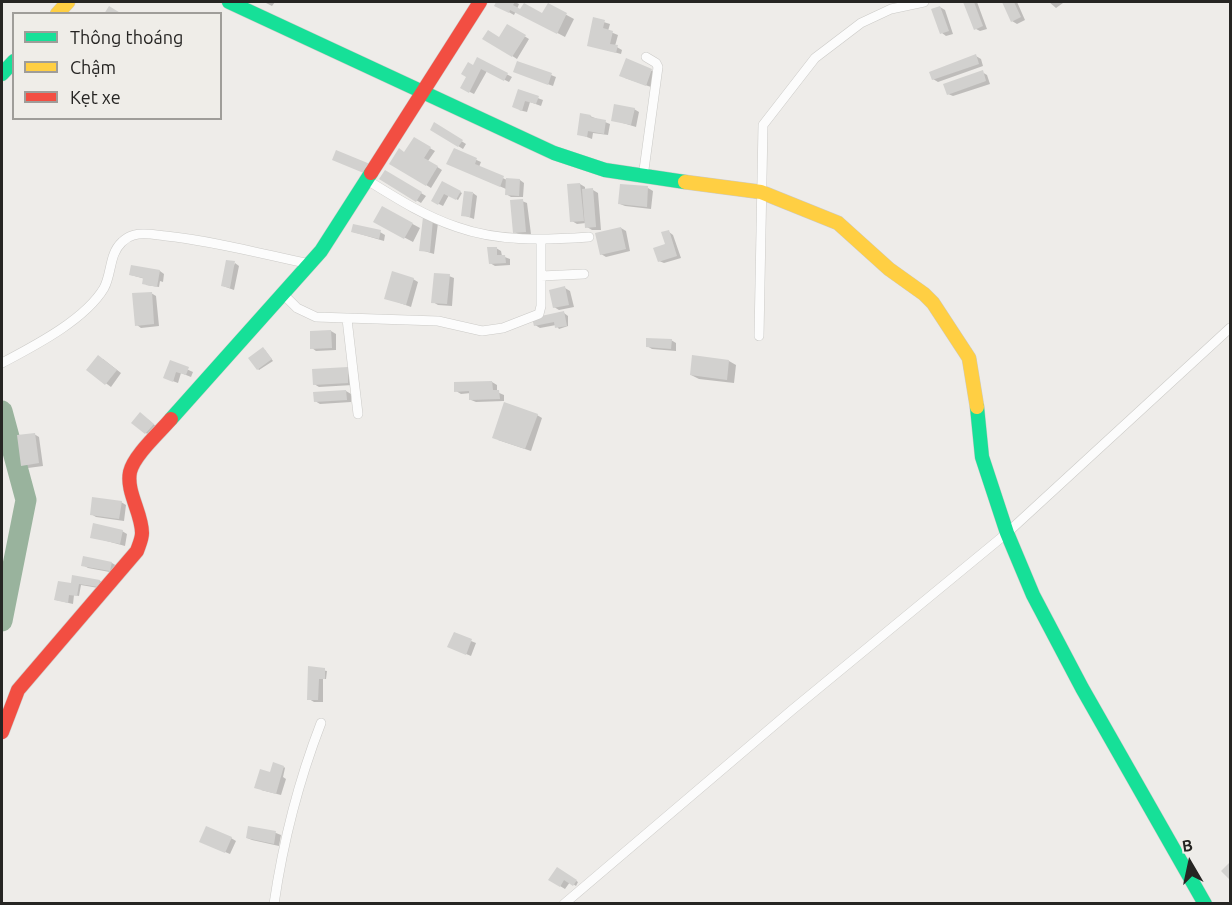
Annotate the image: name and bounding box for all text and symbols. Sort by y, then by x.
legend [12,12,222,120]
text: Thông thoáng [70,27,183,47]
text: Chậm [70,57,116,77]
text: Kẹt xe [70,87,121,107]
north arrow [1160,833,1220,893]
text: B [1181,836,1194,855]

